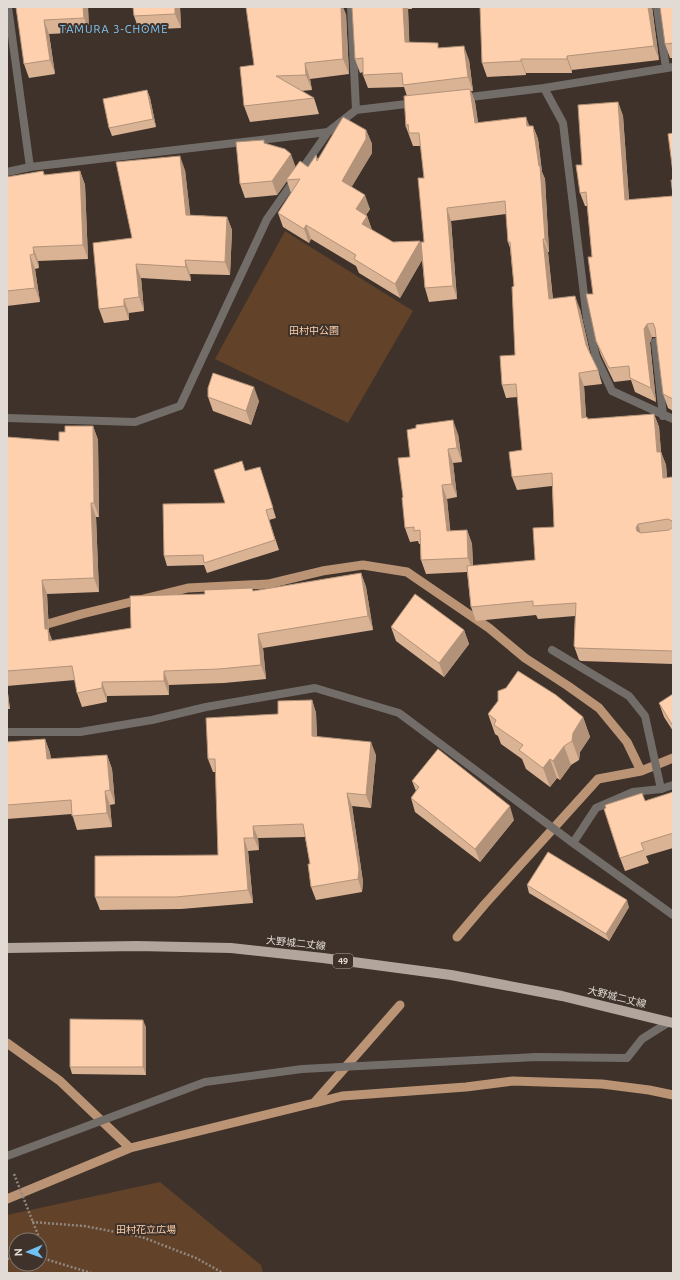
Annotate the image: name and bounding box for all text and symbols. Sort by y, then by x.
district label: TAMURA 3-CHOME [60,23,168,35]
park label: 田村中公園 [289,325,339,336]
street label: 大野城二丈線 [266,934,326,952]
road number: 49 [333,954,353,968]
street label: 大野城二丈線 [587,984,647,1010]
park label: 田村花立広場 [116,1224,176,1235]
north arrow [8,1232,48,1272]
text: N [12,1248,24,1257]

